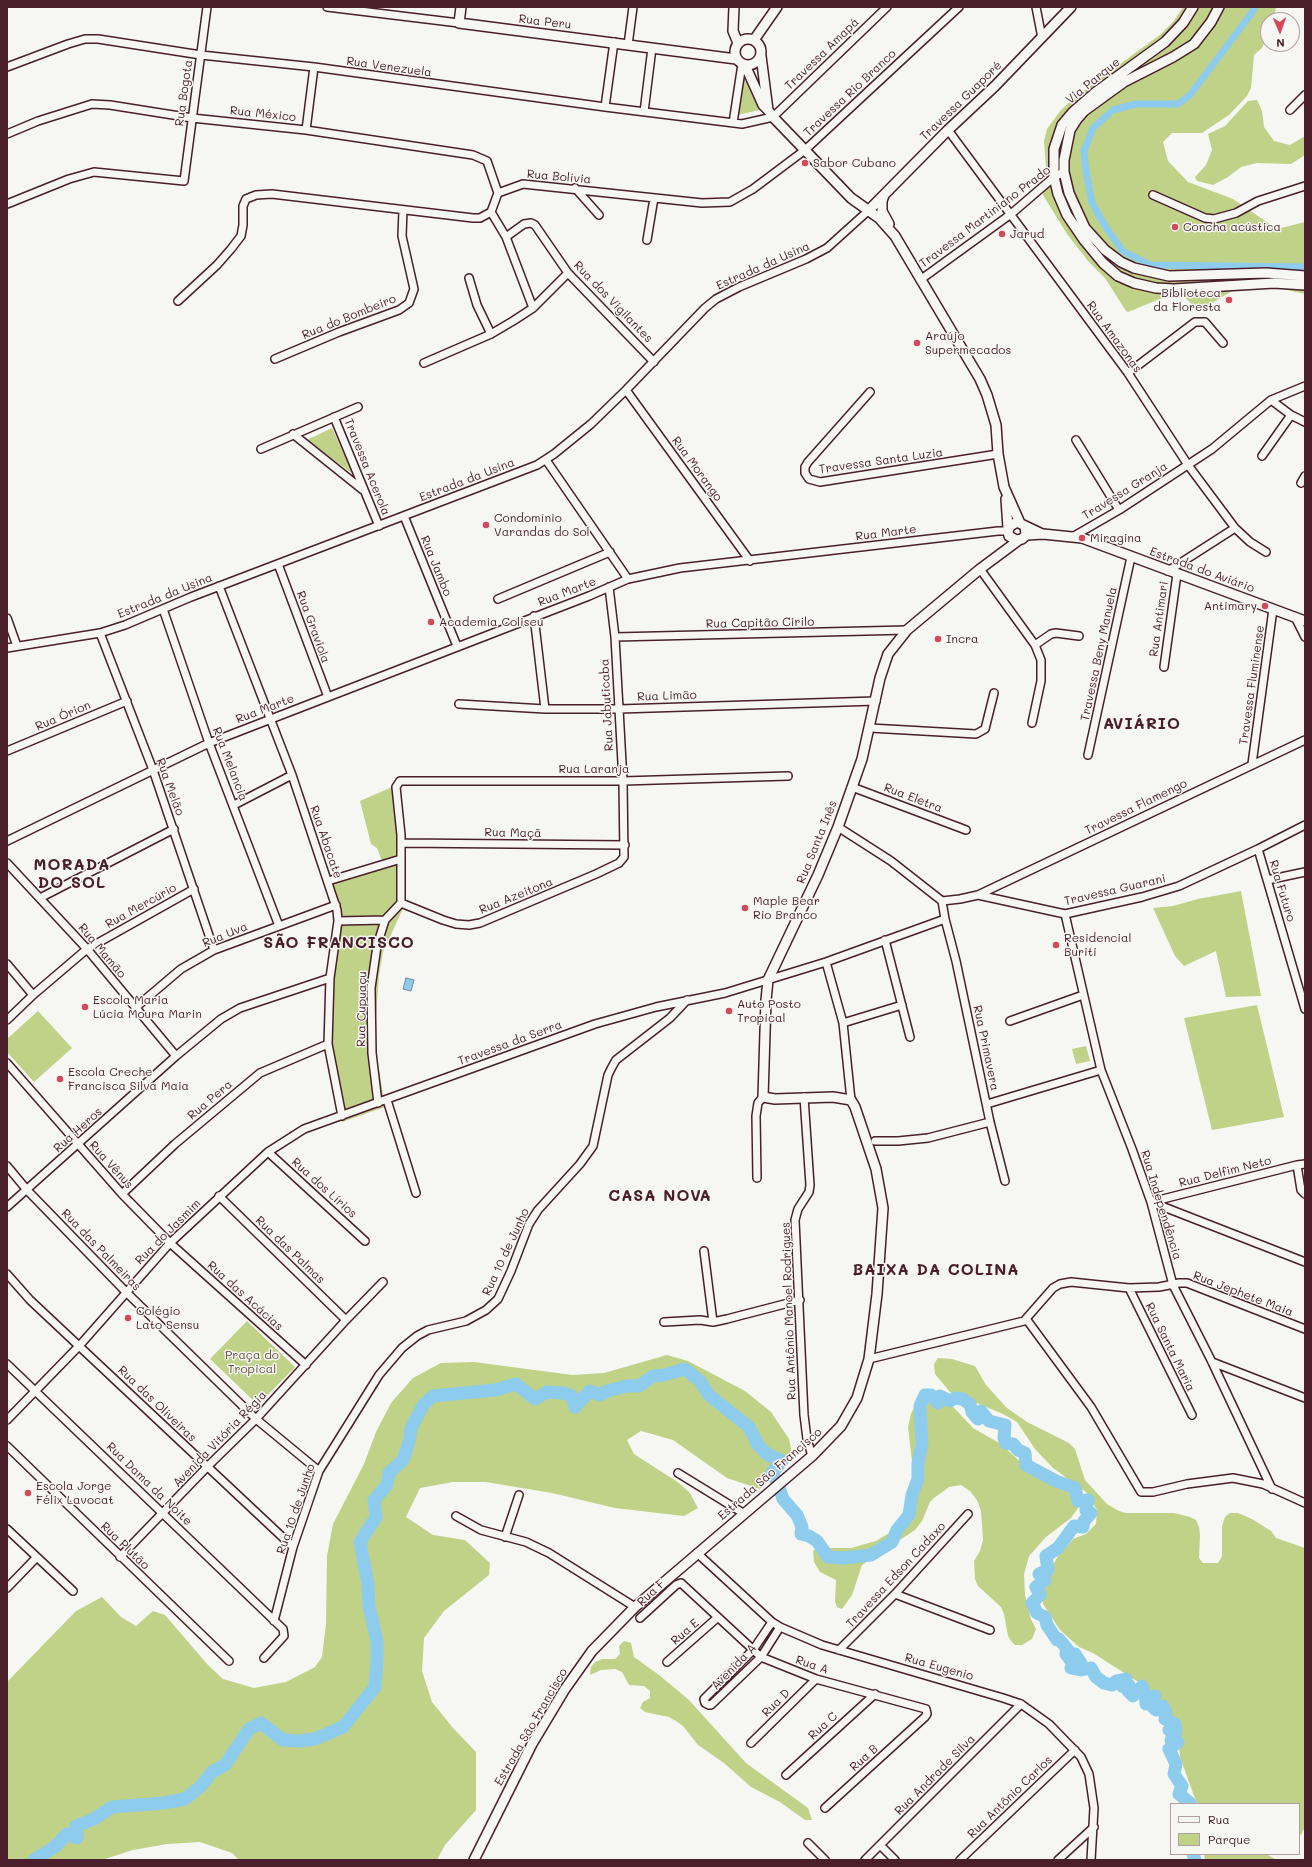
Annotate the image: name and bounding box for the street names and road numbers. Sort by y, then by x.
street label: Rua Peru [518,12,572,32]
street label: Travessa Amapá [782,15,862,93]
street label: Travessa Rio Branco [801,46,899,140]
street label: Rua Venezuela [345,54,433,80]
street label: Via Parque [1063,55,1123,107]
street label: Travessa Guaporé [917,58,1005,144]
street label: Rua Bogota [172,59,196,127]
street label: Rua México [229,103,297,125]
street label: Travessa Martiniano Prado [917,163,1053,271]
street label: Rua Bolívia [526,167,592,187]
street label: Estrada da Usina [714,239,812,293]
street label: Rua dos Vigilantes [570,258,656,346]
street label: Rua do Bombeiro [300,292,398,342]
street label: Rua Amazonas [1083,299,1145,375]
street label: Travessa Acerola [341,416,393,518]
street label: Rua Morango [669,434,725,504]
street label: Travessa Santa Luzia [818,445,944,477]
street label: Estrada da Usina [417,455,517,505]
street label: Travessa Granja [1080,459,1170,523]
street label: Rua Marte [855,522,917,544]
street label: Rua Jambo [417,534,455,598]
street label: Estrada do Aviário [1148,544,1256,596]
street label: Estrada da Usina [115,570,215,622]
street label: Rua Marte [536,574,598,610]
street label: Rua Antimari [1147,580,1171,658]
street label: Travessa Beny Manuela [1078,586,1120,722]
street label: Rua Graviola [293,589,333,665]
street label: Rua Capitão Cirilo [706,615,814,631]
street label: Travessa Fluminense [1236,624,1268,746]
street label: Rua Jabuticaba [597,658,617,752]
street label: Rua Limão [637,688,697,704]
street label: Rua Marte [234,691,296,727]
street label: Rua Órion [33,698,93,734]
street label: Rua Melancia [209,725,251,803]
street label: Rua Melão [153,756,187,818]
street label: Rua Laranja [558,762,630,776]
street label: Travessa Flamengo [1083,776,1189,838]
street label: Rua Eletra [882,780,944,816]
street label: Rua Santa Inês [794,798,840,886]
street label: Rua Abacate [307,804,345,880]
street label: Rua Maçã [484,825,542,841]
street label: Rua Futuro [1266,858,1298,924]
street label: Travessa Guarani [1063,871,1167,909]
street label: Rua Azeitona [477,875,555,917]
street label: Rua Mercúrio [103,881,179,931]
street label: Rua Uva [200,919,250,951]
street label: Rua Mamão [75,921,129,981]
street label: Rua Cupuaçu [354,971,370,1047]
street label: Rua Primavera [970,1004,1002,1092]
street label: Travessa da Serra [456,1017,564,1069]
street label: Rua Pera [185,1077,235,1123]
street label: Rua Heros [51,1104,105,1156]
street label: Rua Vênus [86,1138,136,1192]
street label: Rua Independência [1137,1148,1185,1262]
street label: Rua Delfim Neto [1177,1154,1273,1190]
street label: Rua dos Lírios [288,1155,360,1221]
street label: Rua do Jasmim [132,1196,204,1268]
street label: Rua das Palmeiras [58,1206,144,1294]
street label: Rua 10 de Junho [479,1206,533,1298]
street label: Rua das Palmas [252,1213,328,1287]
street label: Rua Antônio Manoel Rodrigues [779,1222,799,1400]
street label: Rua das Acácias [204,1258,286,1334]
street label: Rua Jephete Maia [1191,1268,1295,1320]
street label: Rua Santa Maria [1142,1300,1198,1394]
street label: Rua das Oliveiras [115,1363,199,1445]
street label: Avenida Vitória Régia [170,1388,270,1490]
street label: Estrada São Francisco [715,1425,825,1523]
street label: Rua Dama da Noite [103,1439,195,1529]
street label: Rua 10 de Junho [274,1462,318,1556]
street label: Rua Plutão [98,1519,152,1573]
street label: Travessa Edson Cadaxo [843,1519,949,1631]
street label: Rua F [634,1577,668,1609]
street label: Rua E [668,1616,702,1648]
street label: Avenida A [709,1641,759,1693]
street label: Rua Eugenio [903,1650,975,1684]
street label: Rua A [794,1653,830,1677]
street label: Estrada São Francisco [491,1666,571,1788]
street label: Rua D [759,1686,793,1720]
street label: Rua C [805,1709,841,1743]
street label: Rua Andrade Silva [892,1732,978,1818]
street label: Rua B [847,1742,881,1774]
street label: Rua Antônio Carlos [965,1753,1055,1841]

